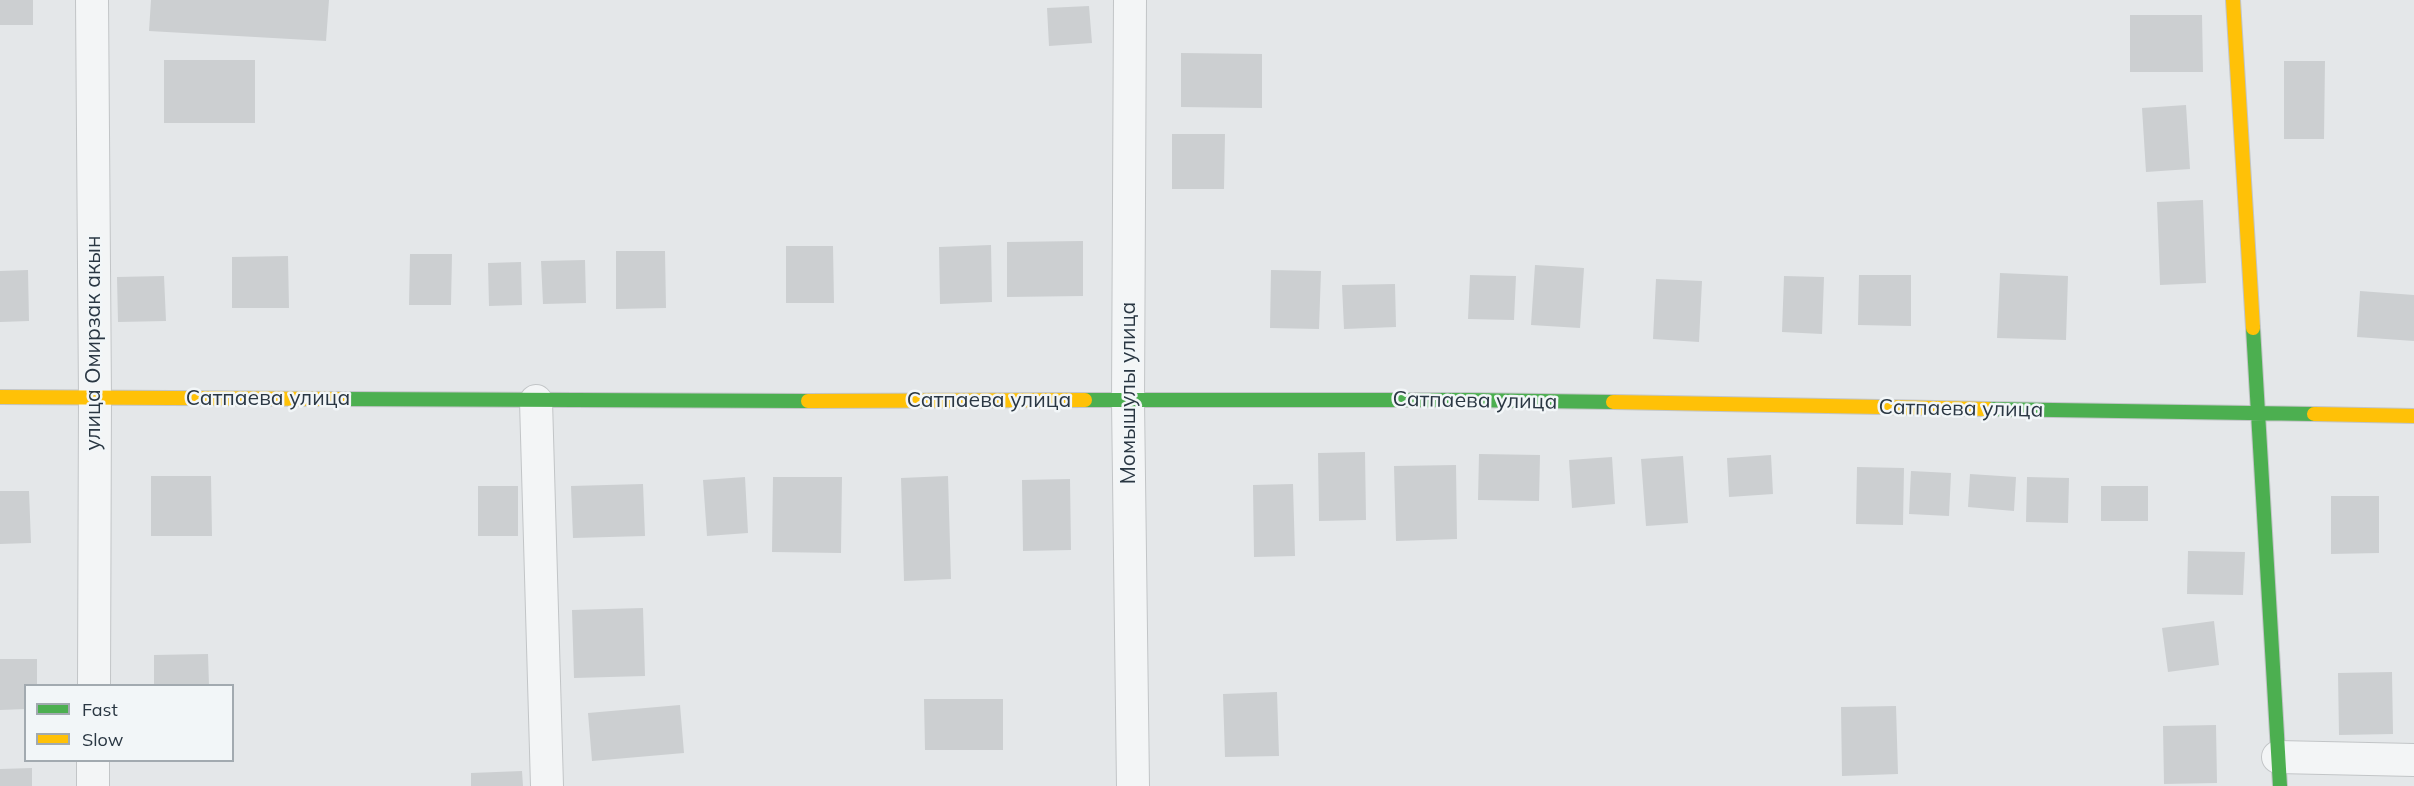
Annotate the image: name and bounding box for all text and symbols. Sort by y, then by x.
street label: улица Омирзак акын [81,236,107,450]
street label: Момышулы улица [1116,302,1142,484]
street label: Сатпаева улица [186,386,350,412]
street label: Сатпаева улица [1392,387,1558,415]
street label: Сатпаева улица [907,388,1071,414]
street label: Сатпаева улица [1878,395,2044,423]
legend [24,684,234,762]
text: Fast [82,698,118,721]
text: Slow [82,728,123,751]

